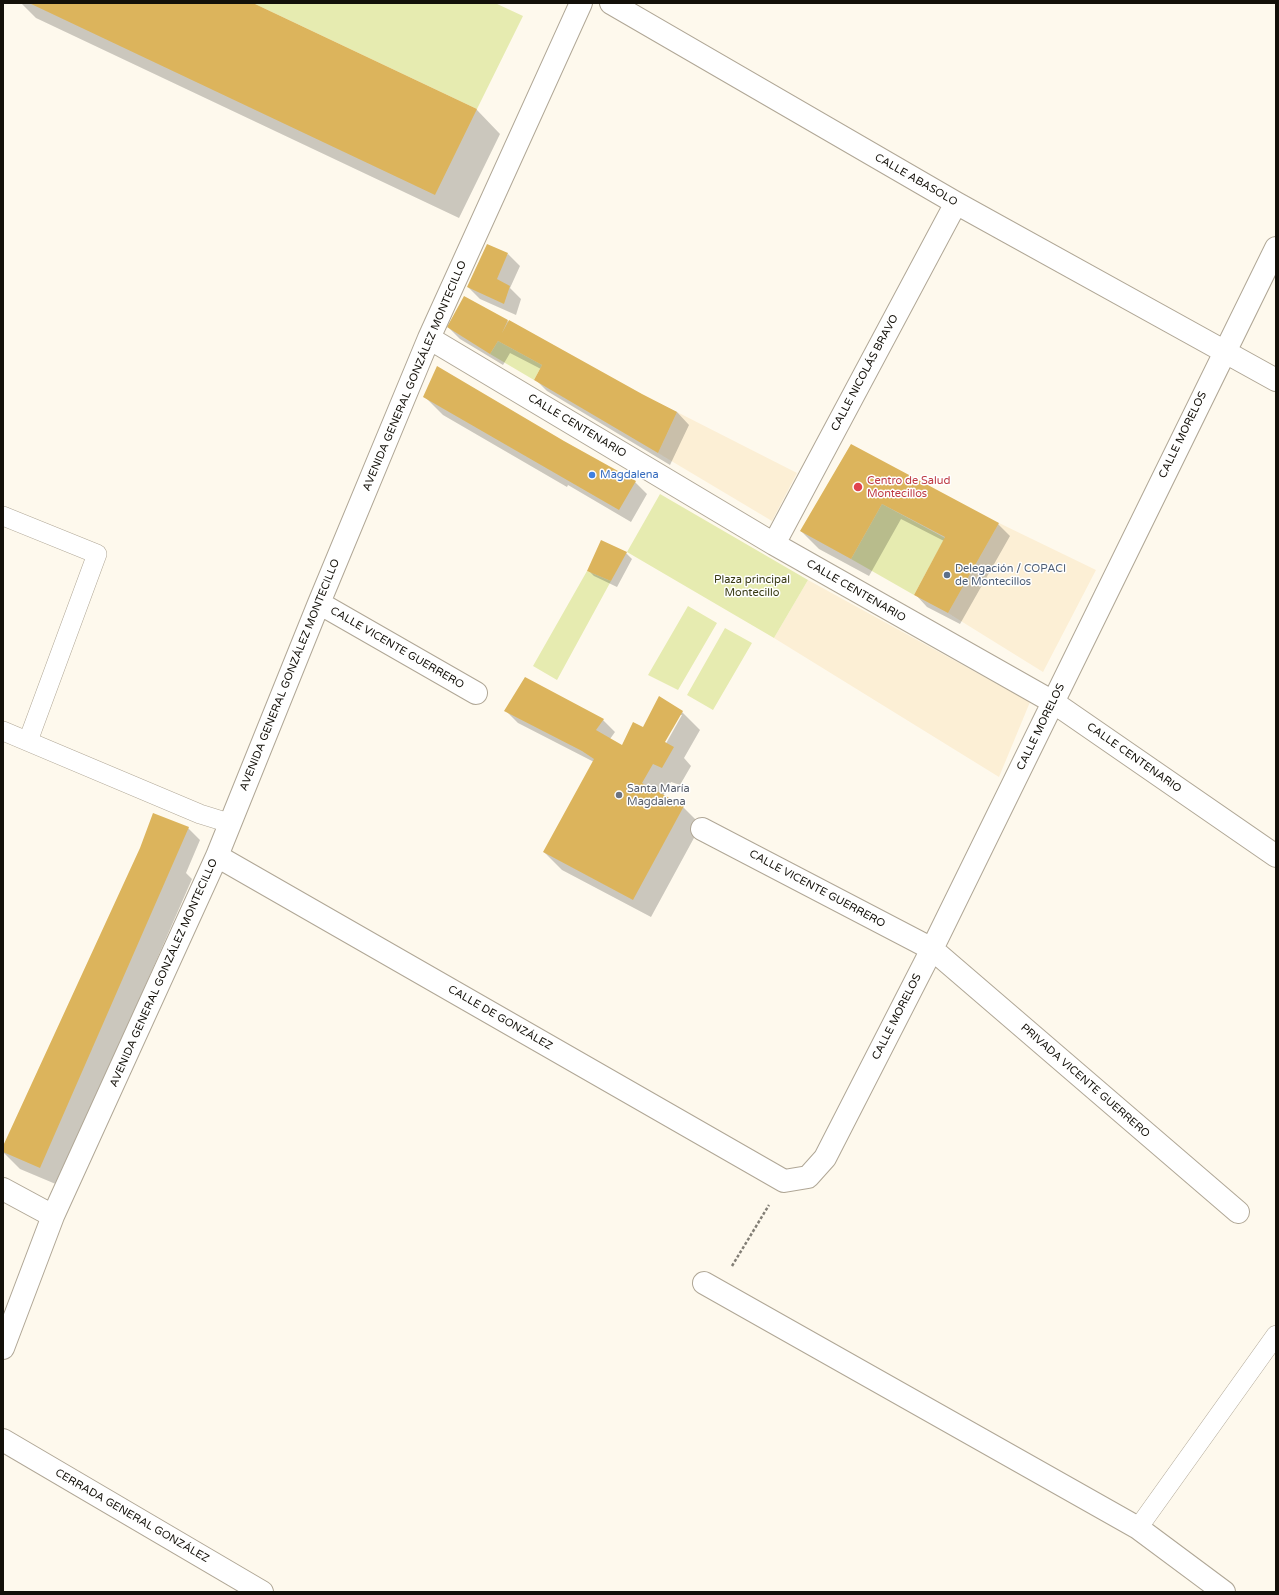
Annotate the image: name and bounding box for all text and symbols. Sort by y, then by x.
street label: CALLE ABASOLO [872,151,960,209]
street label: AVENIDA GENERAL GONZÁLEZ MONTECILLO [360,259,470,493]
street label: CALLE NICOLÁS BRAVO [829,312,901,434]
street label: CALLE MORELOS [1156,389,1210,481]
street label: CALLE CENTENARIO [525,391,629,461]
place label: Magdalena [600,468,659,482]
marker: Magdalena [587,470,597,480]
place label: Centro de Salud Montecillos [867,474,950,500]
marker: Centro de Salud Montecillos [852,481,864,493]
street label: AVENIDA GENERAL GONZÁLEZ MONTECILLO [237,557,343,793]
street label: CALLE CENTENARIO [804,557,908,625]
place label: Delegación / COPACI de Montecillos [955,562,1066,588]
marker: Delegación / COPACI de Montecillos [942,570,952,580]
park label: Plaza principal Montecillo [714,573,790,599]
street label: CALLE VICENTE GUERRERO [328,604,466,692]
street label: CALLE MORELOS [1014,681,1068,773]
street label: CALLE CENTENARIO [1084,720,1184,796]
place label: Santa María Magdalena [627,782,690,808]
marker: Santa María Magdalena [614,790,624,800]
street label: CALLE VICENTE GUERRERO [747,847,887,931]
street label: AVENIDA GENERAL GONZÁLEZ MONTECILLO [107,857,221,1089]
street label: CALLE MORELOS [870,972,924,1062]
street label: CALLE DE GONZÁLEZ [446,983,554,1053]
street label: PRIVADA VICENTE GUERRERO [1018,1021,1152,1141]
street label: CERRADA GENERAL GONZÁLEZ [53,1466,211,1566]

